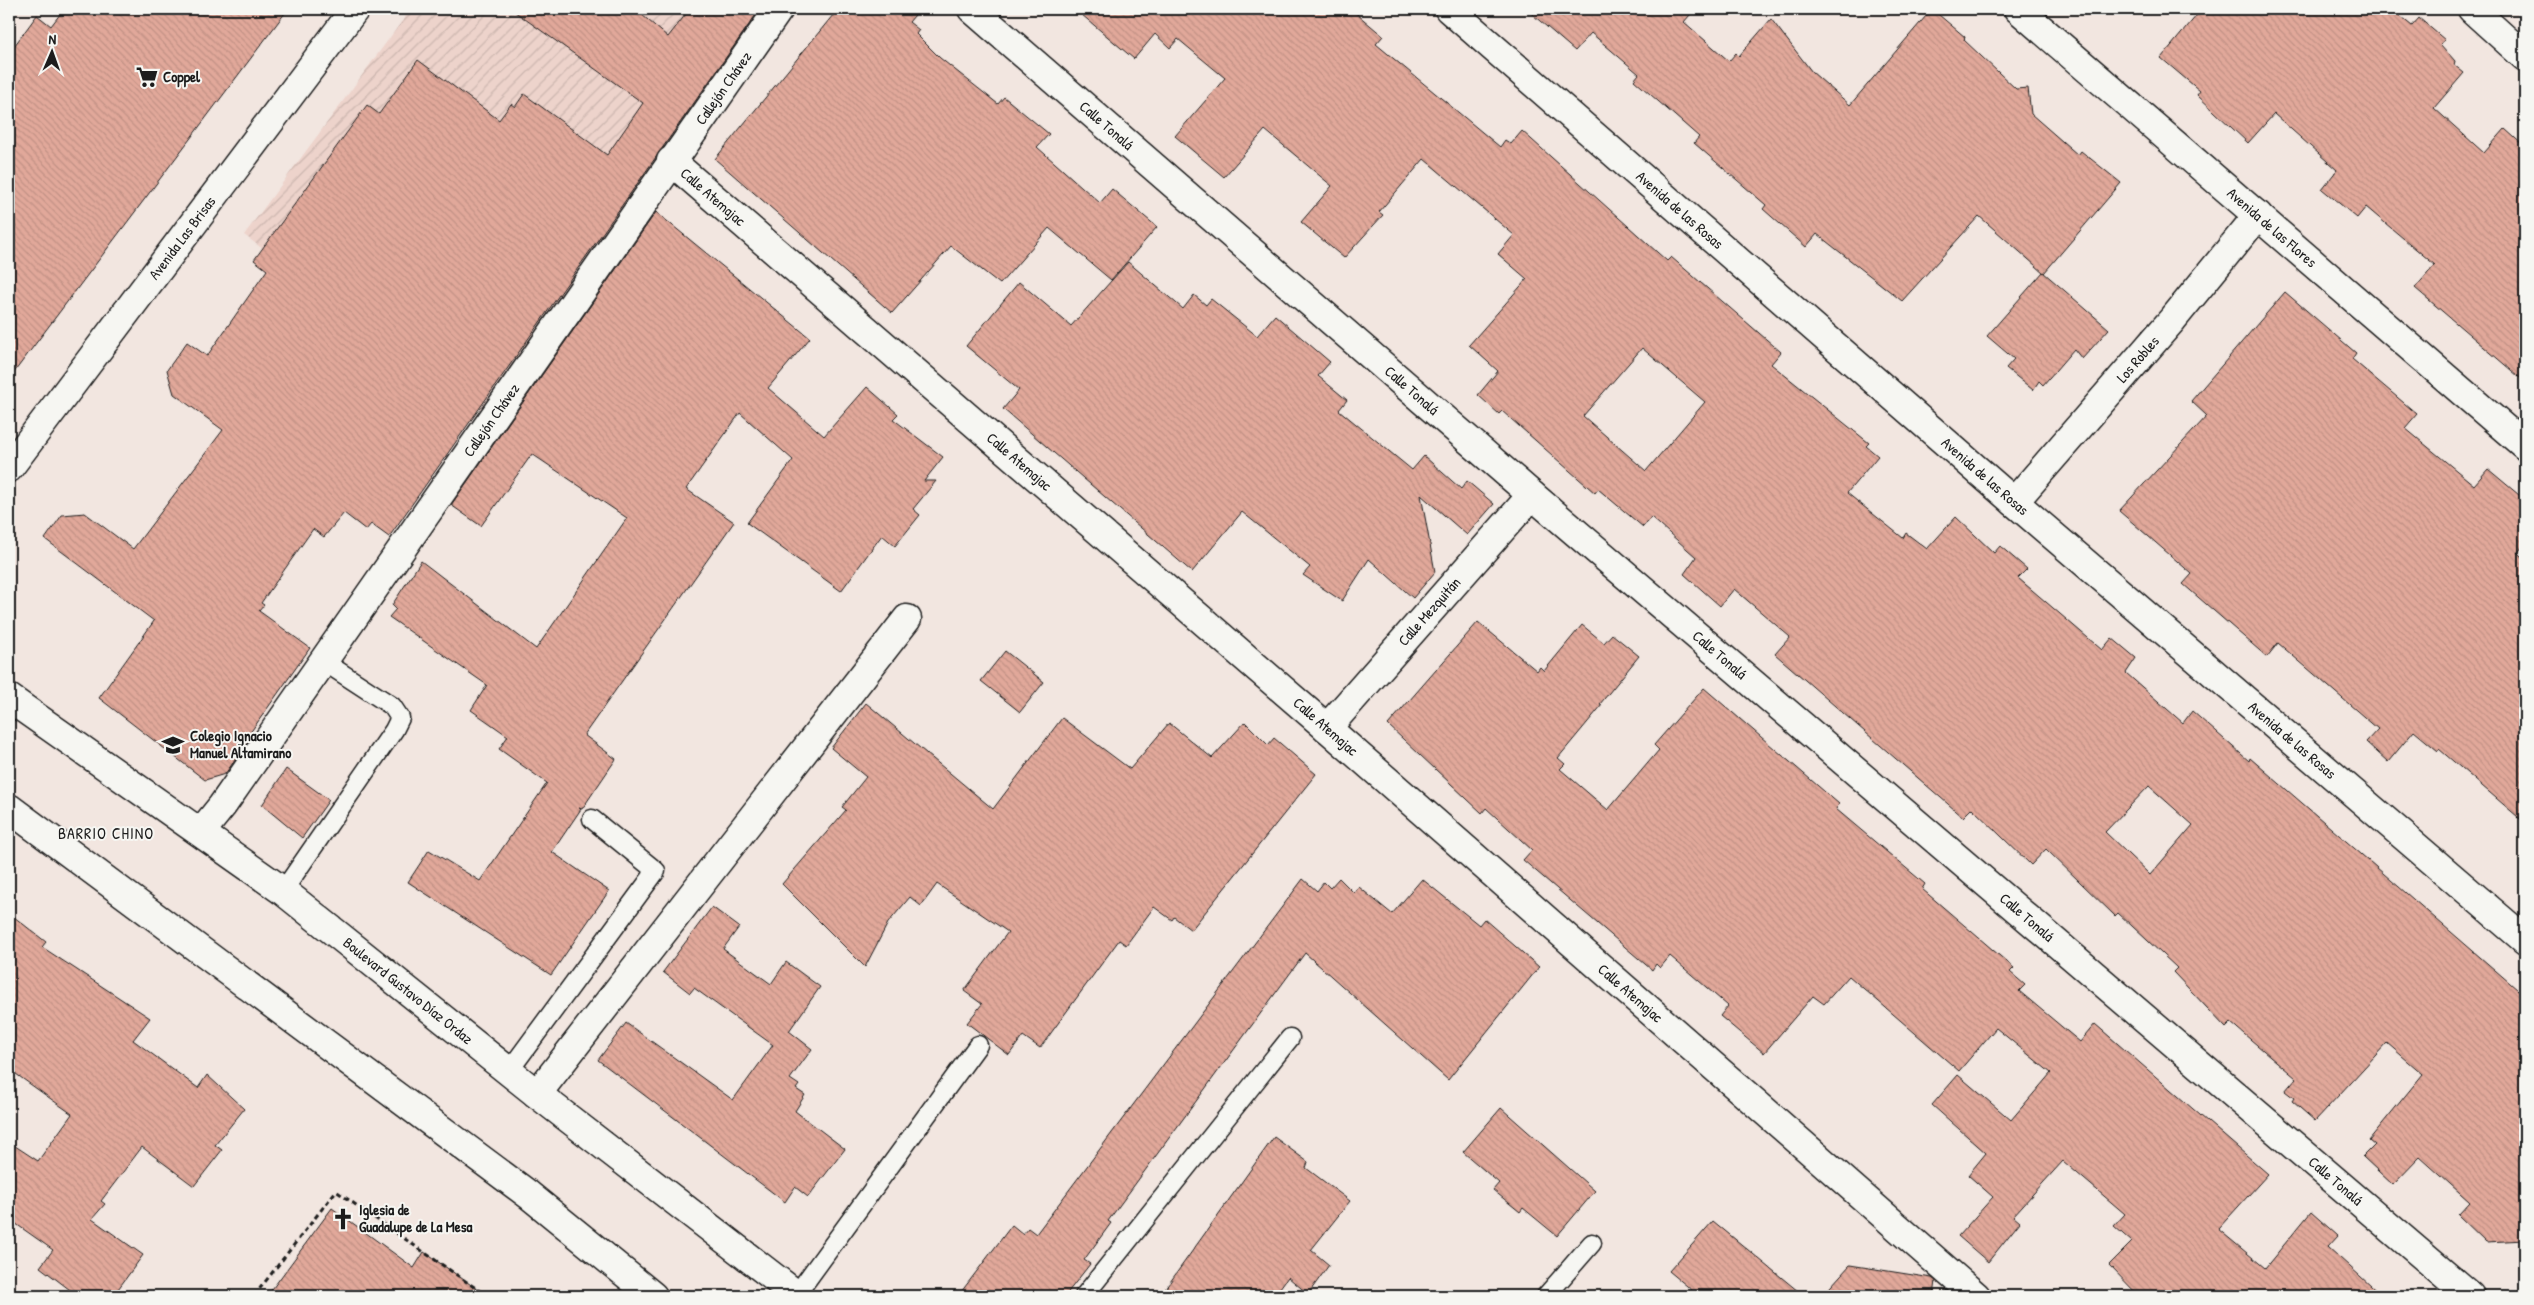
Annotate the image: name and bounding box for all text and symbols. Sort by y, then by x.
north arrow [28,28,78,78]
text: N [48,29,57,48]
street label: Callejón Chávez [690,47,757,129]
supermarket icon: Coppel [134,64,160,90]
place label: Coppel [163,66,201,88]
street label: Calle Tonalá [1075,96,1139,155]
street label: Calle Atemajac [676,163,750,231]
street label: Avenida de las Rosas [1632,166,1728,254]
street label: Avenida de las Flores [2223,183,2322,272]
street label: Avenida Las Brisas [144,191,220,284]
street label: Los Robles [2111,331,2164,387]
street label: Calle Tonalá [1380,361,1444,420]
street label: Callejón Chávez [458,379,525,461]
street label: Calle Atemajac [982,427,1057,496]
street label: Avenida de las Rosas [1937,432,2033,520]
street label: Calle Mezquitán [1393,572,1465,650]
street label: Calle Tonalá [1688,625,1752,684]
street label: Calle Atemajac [1289,692,1363,761]
street label: Avenida de las Rosas [2244,696,2341,784]
place label: Colegio Ignacio Manuel Altamirano [190,725,291,763]
school or university icon: Colegio Ignacio Manuel Altamirano [160,732,186,758]
district label: BARRIO CHINO [58,822,154,844]
street label: Calle Tonalá [1995,888,2059,946]
street label: Boulevard Gustavo Díaz Ordaz [339,932,478,1049]
street label: Calle Atemajac [1594,959,1668,1027]
street label: Calle Tonalá [2304,1151,2368,1210]
place label: Iglesia de Guadalupe de La Mesa [359,1199,472,1238]
church icon: Iglesia de Guadalupe de La Mesa [330,1206,356,1232]

